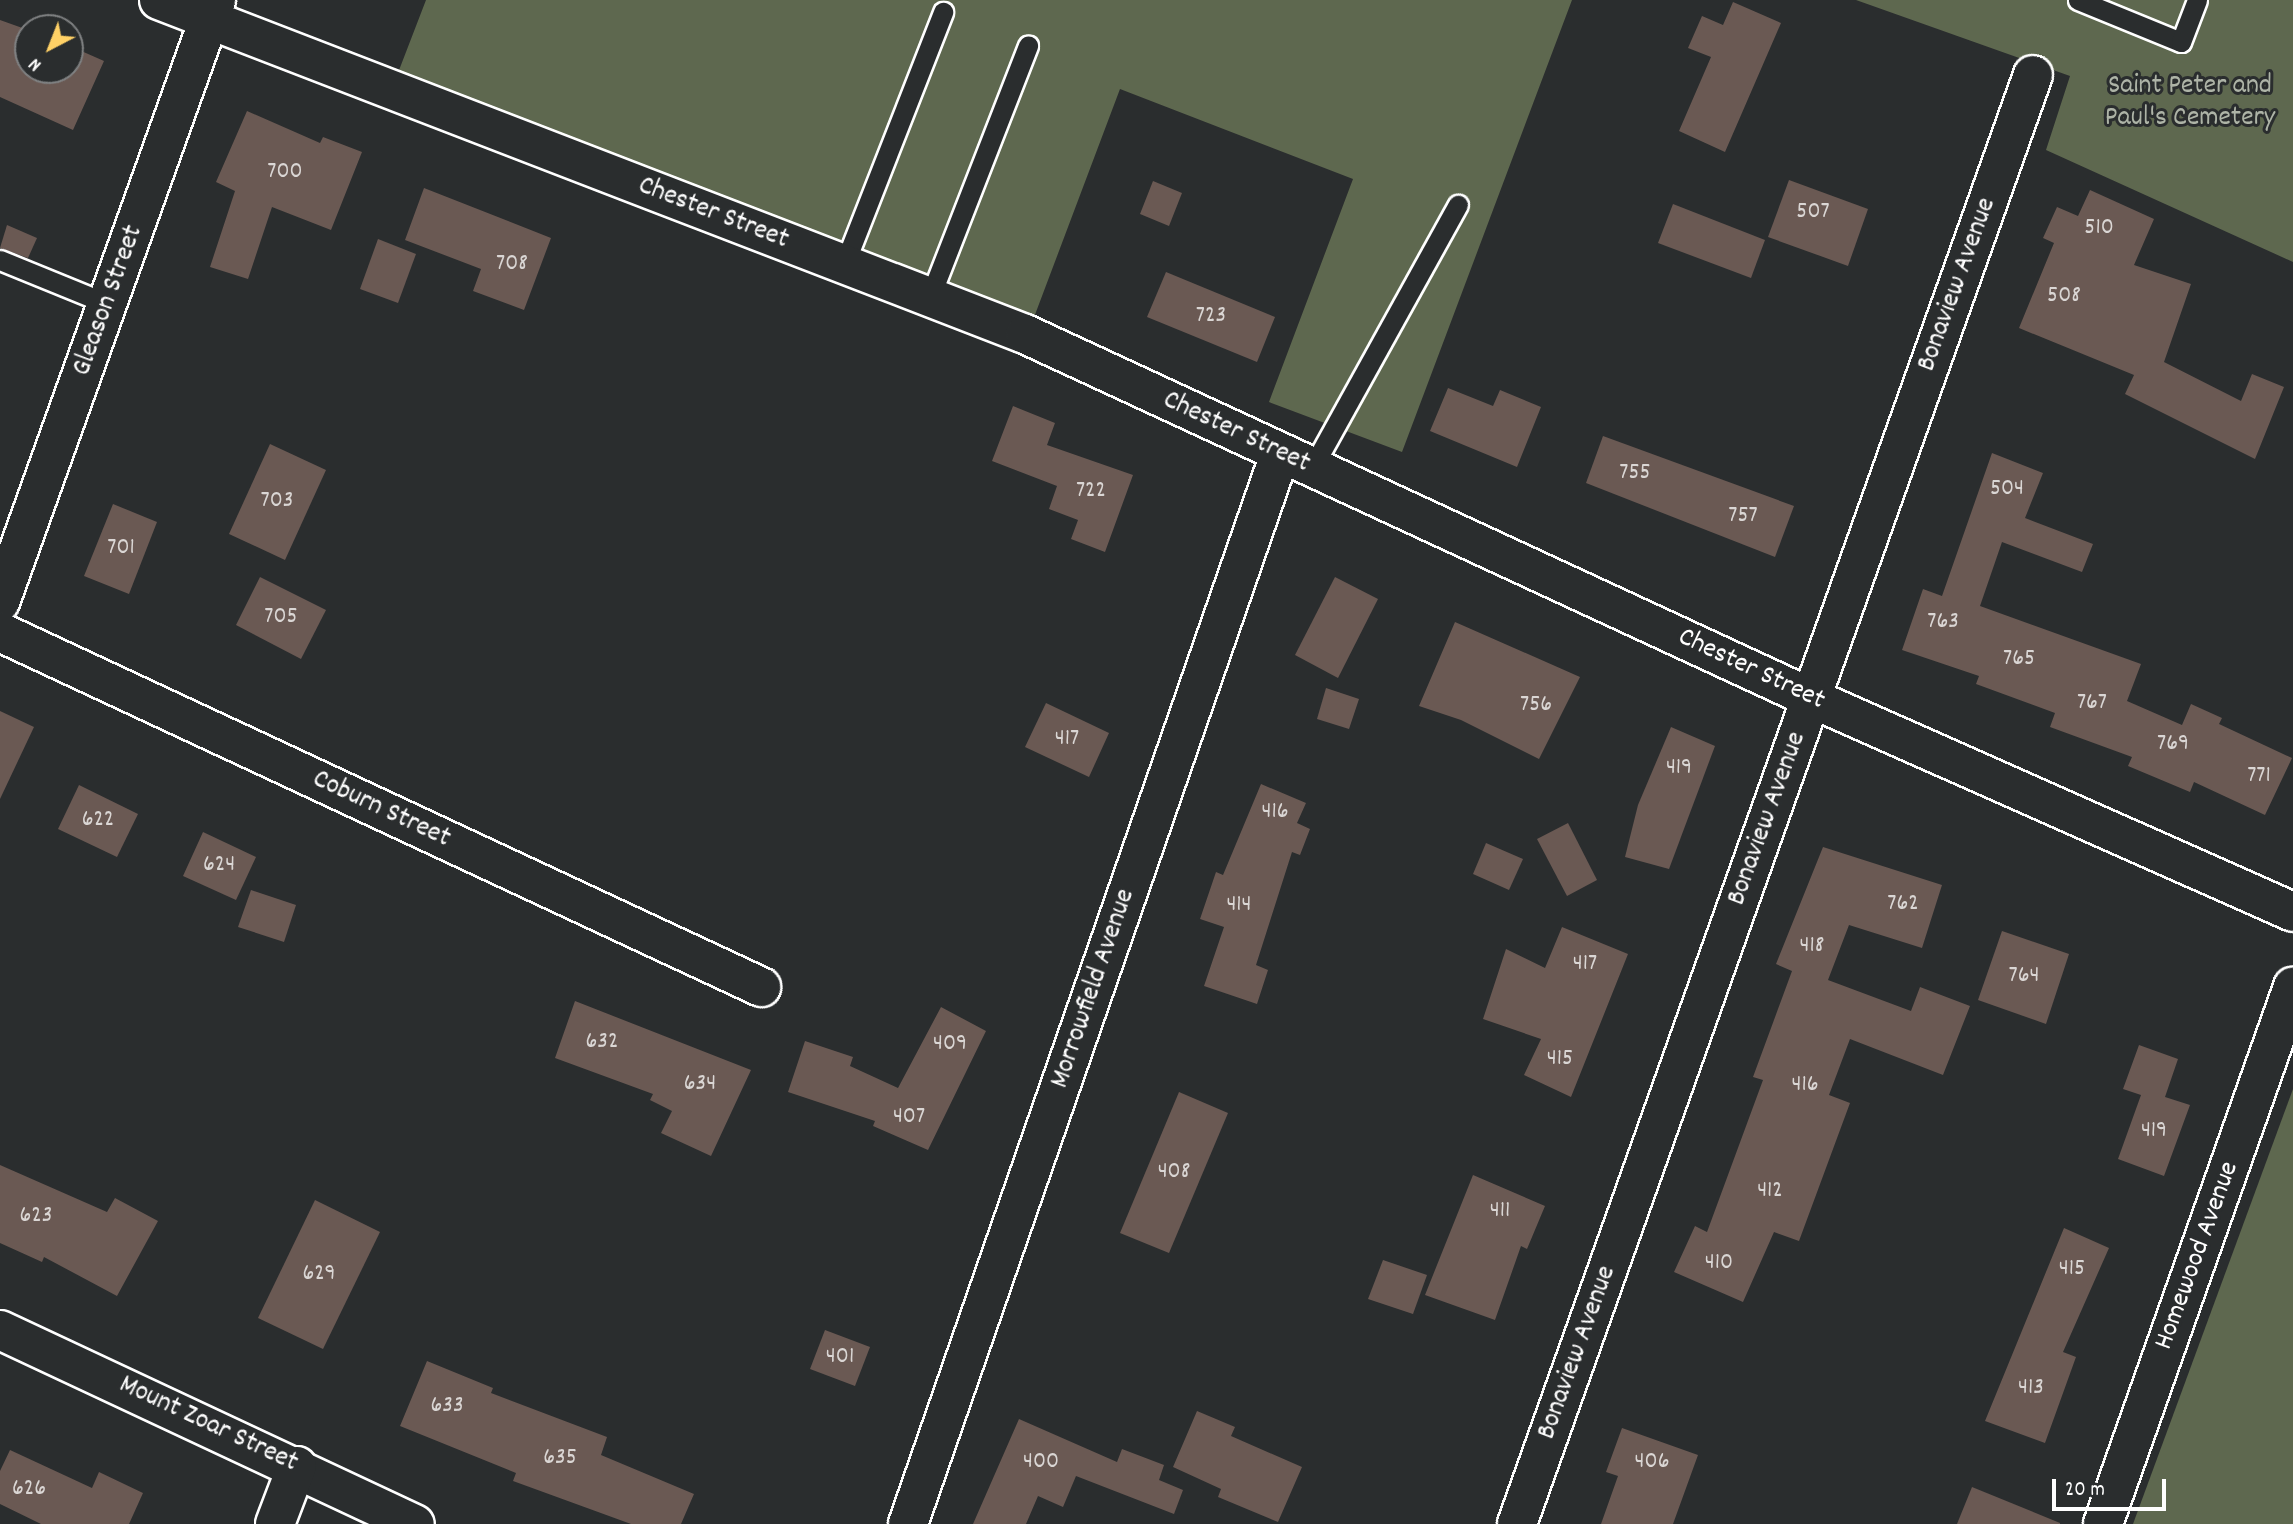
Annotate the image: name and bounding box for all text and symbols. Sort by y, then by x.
north arrow [14,14,84,84]
text: N [23,50,48,77]
park label: Saint Peter and Paul's Cemetery [2105,70,2275,136]
house number: 700 [267,159,303,187]
street label: Chester Street [633,170,793,258]
street label: Bonaview Avenue [1911,194,2005,376]
house number: 507 [1796,199,1830,227]
house number: 510 [2084,215,2114,243]
street label: Gleason Street [66,221,152,381]
house number: 708 [496,251,528,279]
house number: 508 [2047,283,2081,311]
house number: 723 [1196,303,1226,331]
street label: Chester Street [1157,384,1315,482]
house number: 755 [1619,460,1651,488]
house number: 504 [1990,476,2024,504]
house number: 722 [1076,478,1106,506]
house number: 703 [261,488,293,516]
house number: 757 [1728,503,1758,531]
house number: 701 [107,535,135,563]
house number: 705 [264,604,298,632]
house number: 763 [1927,609,1959,637]
street label: Chester Street [1672,621,1830,719]
house number: 765 [2003,646,2035,674]
house number: 767 [2077,690,2107,718]
house number: 756 [1520,692,1552,720]
house number: 417 [1055,726,1079,754]
street label: Bonaview Avenue [1721,728,1815,910]
house number: 769 [2157,731,2189,759]
house number: 419 [1666,755,1692,783]
street label: Coburn Street [307,763,455,857]
house number: 771 [2247,763,2271,791]
house number: 416 [1262,799,1288,827]
house number: 622 [82,807,114,835]
house number: 624 [203,852,235,880]
street label: Morrowfield Avenue [1044,885,1144,1093]
house number: 762 [1887,891,1919,919]
house number: 414 [1226,892,1252,920]
house number: 418 [1800,933,1824,961]
house number: 417 [1573,951,1597,979]
house number: 764 [2009,963,2039,991]
house number: 632 [586,1029,618,1057]
house number: 409 [933,1031,967,1059]
house number: 415 [1547,1046,1573,1074]
house number: 634 [684,1071,716,1099]
house number: 416 [1792,1072,1818,1100]
house number: 407 [893,1104,925,1132]
house number: 419 [2141,1118,2167,1146]
street label: Homewood Avenue [2148,1157,2248,1355]
house number: 408 [1158,1159,1190,1187]
house number: 412 [1757,1178,1783,1206]
house number: 411 [1490,1198,1510,1226]
house number: 623 [20,1203,52,1231]
house number: 410 [1705,1250,1733,1278]
house number: 415 [2059,1256,2085,1284]
house number: 629 [302,1261,336,1289]
street label: Bonaview Avenue [1531,1262,1625,1444]
house number: 401 [826,1344,854,1372]
street label: Mount Zoar Street [113,1369,303,1481]
house number: 413 [2018,1375,2044,1403]
house number: 633 [430,1393,464,1421]
house number: 635 [543,1445,577,1473]
house number: 400 [1023,1449,1059,1477]
house number: 406 [1635,1449,1669,1477]
scale bar [2055,1464,2169,1508]
house number: 626 [12,1476,46,1504]
text: 20 m [2065,1476,2105,1506]

